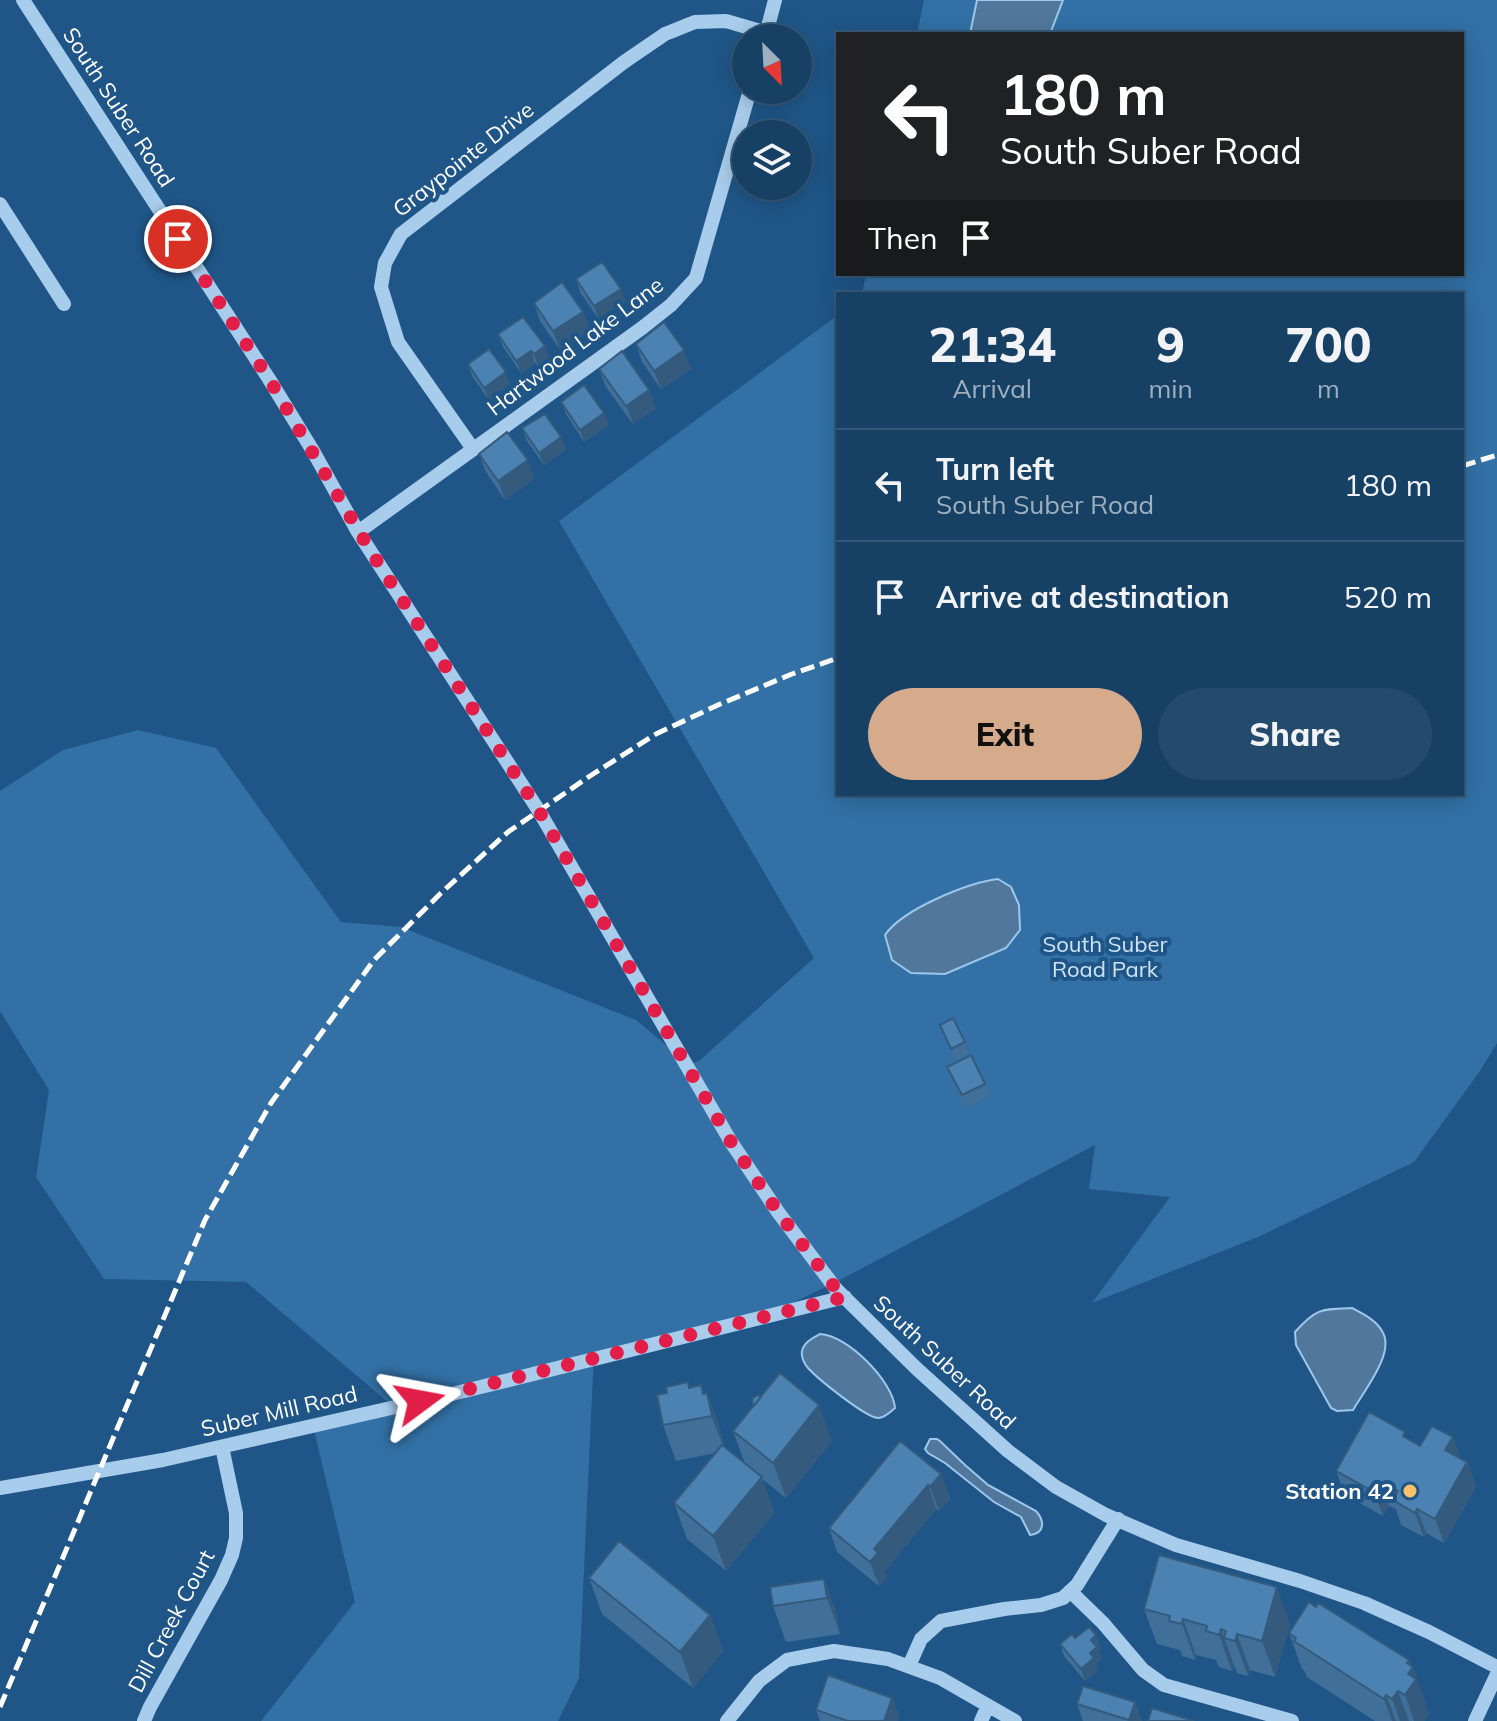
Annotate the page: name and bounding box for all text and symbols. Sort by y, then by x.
street label: South Suber Road [57,22,181,192]
north arrow [732,24,812,104]
map controls [732,24,812,200]
text: 180 m [1000,59,1167,129]
icon: left [868,64,972,168]
street label: Graypointe Drive [387,95,539,223]
button: layers [732,120,812,200]
text: South Suber Road [1000,128,1302,173]
pin [144,205,212,273]
icon: arrive [954,216,998,260]
icon: arrive [156,217,200,261]
text: Then [868,219,938,257]
street label: Hartwood Lake Lane [481,271,669,421]
text: 21:34 [928,314,1056,374]
text: 9 [1156,314,1185,374]
text: 700 [1285,314,1372,374]
text: Arrival [952,372,1032,405]
text: min [1149,372,1193,405]
text: m [1317,372,1340,405]
text: Turn left [936,450,1054,488]
icon: left [868,463,912,507]
text: 180 m [1344,466,1432,504]
text: South Suber Road [936,488,1154,521]
icon: arrive [868,575,912,619]
text: Arrive at destination [936,578,1230,616]
text: 520 m [1344,578,1432,616]
button: Exit [868,688,1142,780]
button: Share [1158,688,1432,780]
park label: South Suber Road Park [1043,930,1167,983]
street label: South Suber Road [868,1289,1022,1435]
position arrow [378,1359,462,1443]
street label: Suber Mill Road [198,1379,360,1443]
place label: Station 42 [1285,1477,1394,1505]
marker: Station 42 [1401,1482,1419,1500]
street label: Dill Creek Court [122,1545,220,1697]

